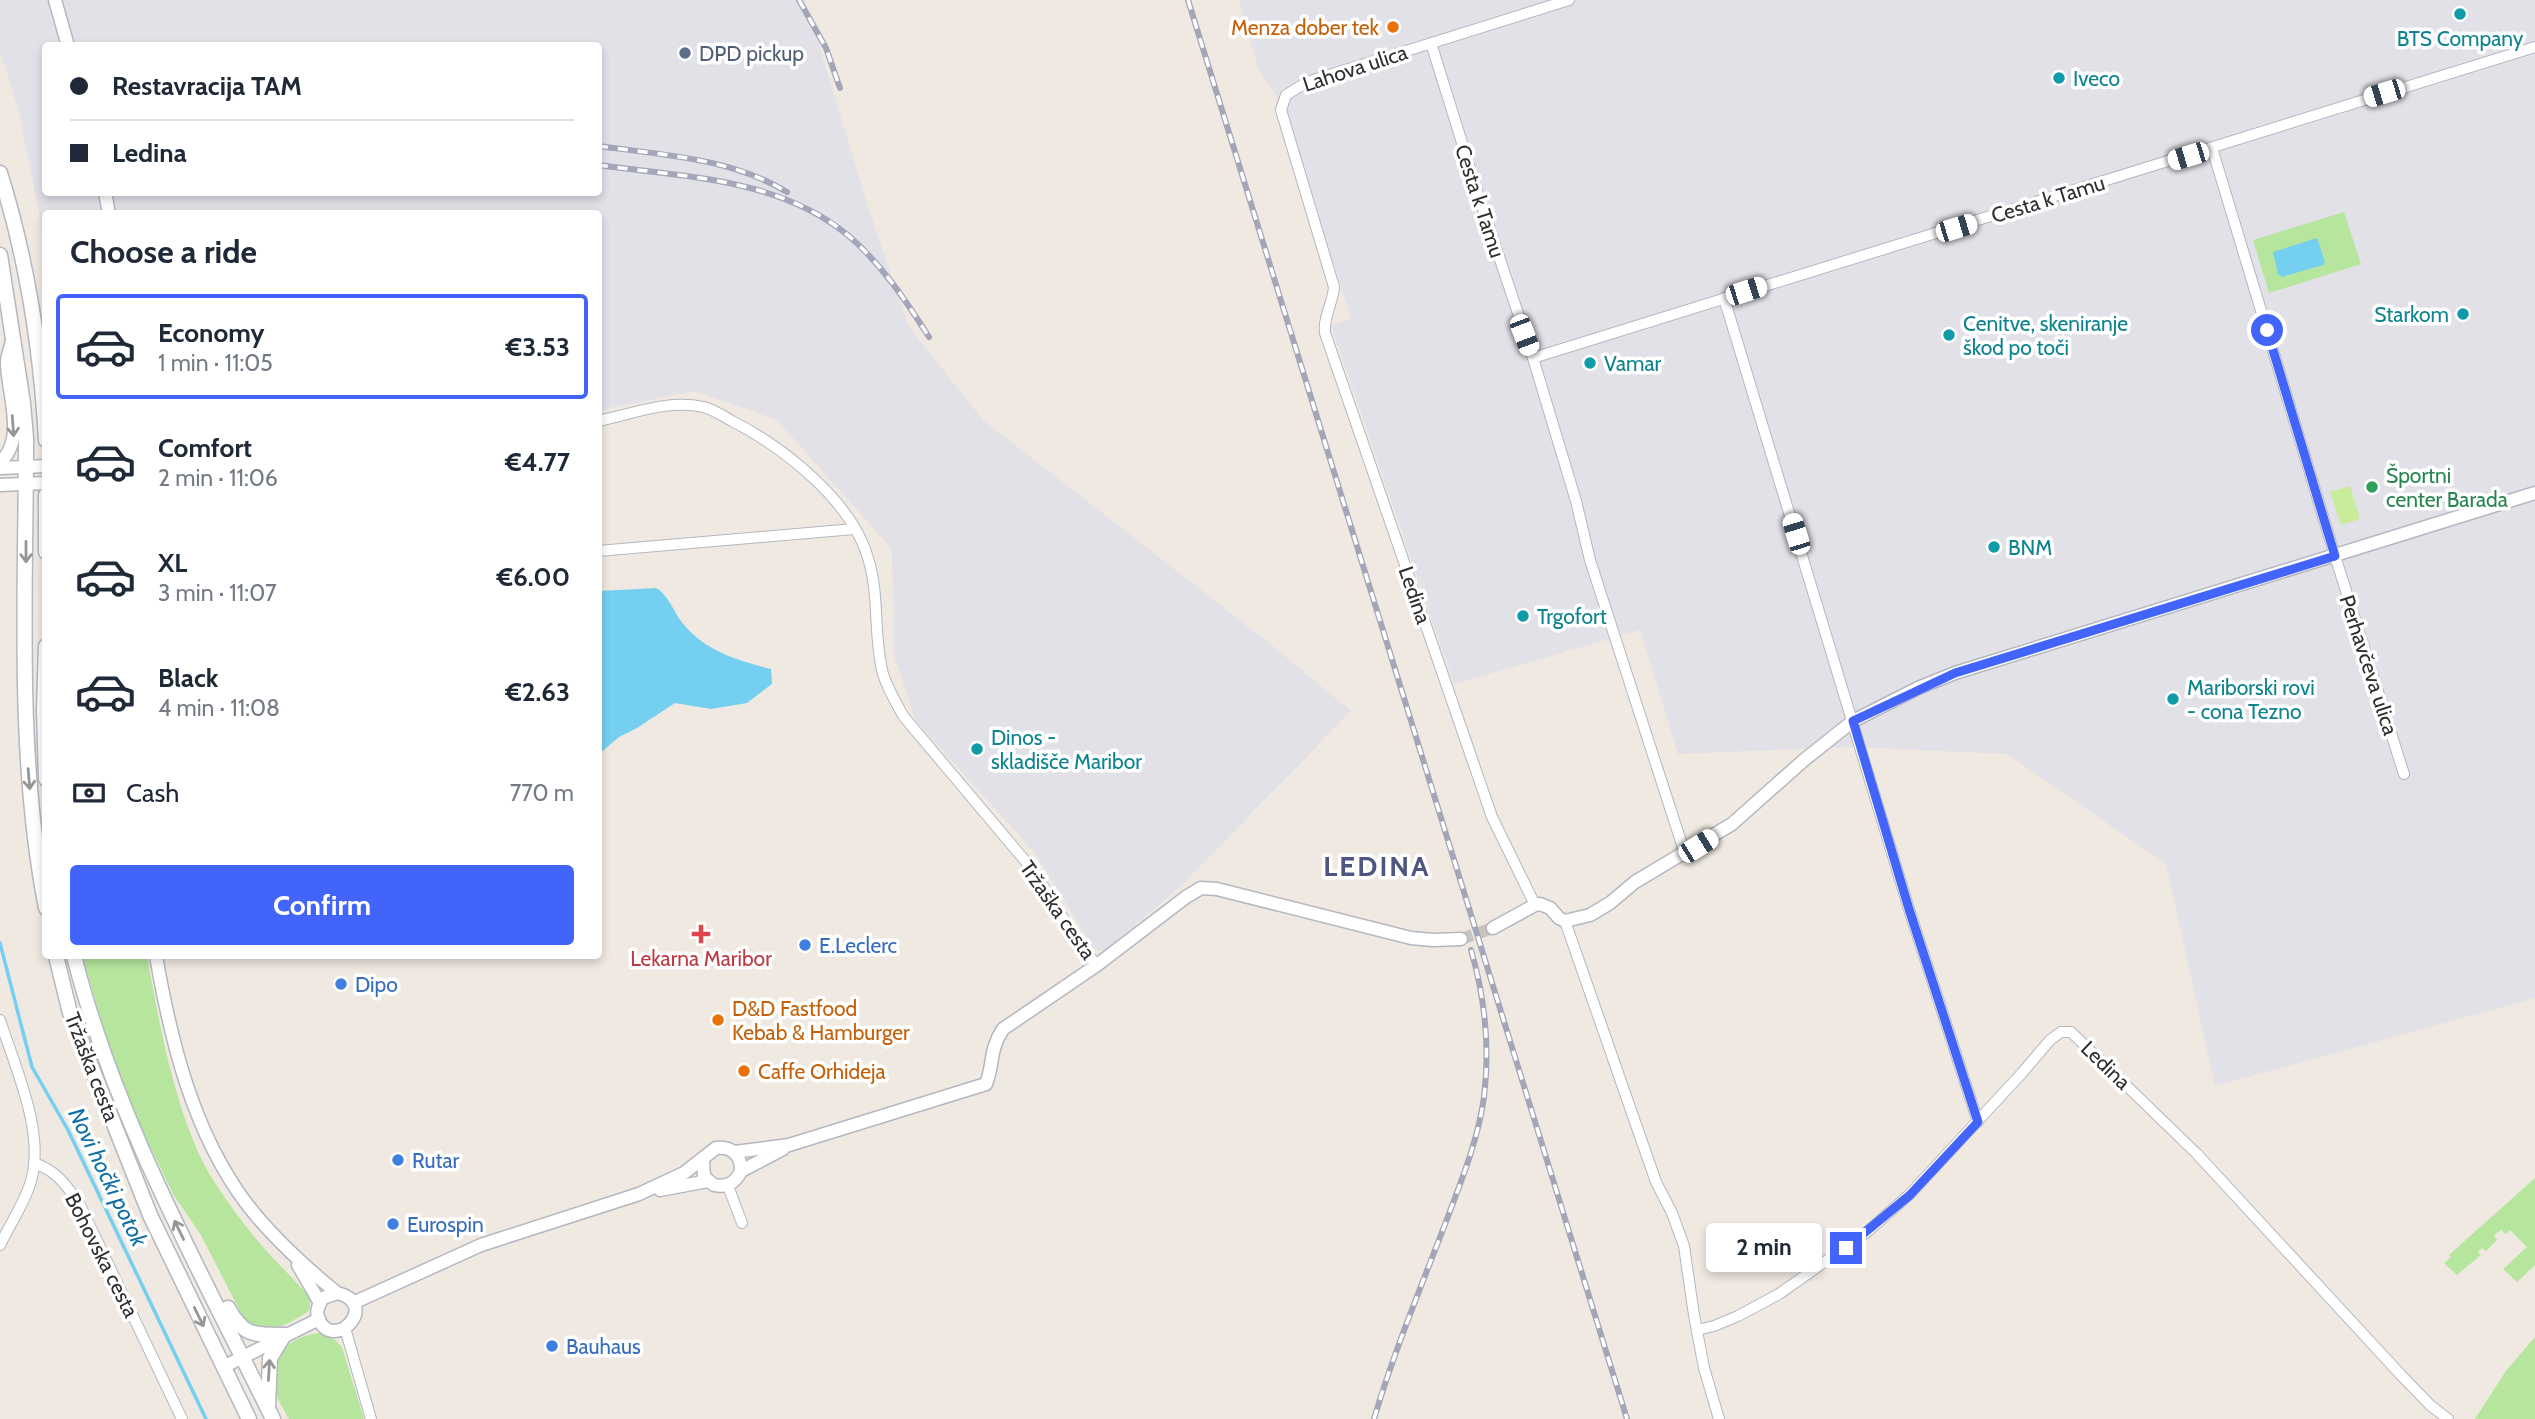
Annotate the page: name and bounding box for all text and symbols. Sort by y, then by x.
marker: BTS Company [2452,6,2468,22]
place label: Menza dober tek [1231,15,1380,40]
marker: Menza dober tek [1385,19,1401,35]
place label: BTS Company [2397,26,2524,51]
street label: Lahova ulica [1300,39,1410,97]
place label: DPD pickup [699,41,804,66]
marker: DPD pickup [677,45,693,61]
place label: Iveco [2073,66,2120,91]
text: Restavracija TAM [112,70,302,102]
marker: Iveco [2051,70,2067,86]
car [2361,77,2408,109]
text: Ledina [112,137,187,169]
car [2165,140,2212,172]
street label: Cesta k Tamu [1450,141,1510,261]
street label: Cesta k Tamu [1988,170,2108,228]
car [1933,212,1980,244]
text: Choose a ride [70,232,257,271]
car [1723,275,1770,307]
place label: Starkom [2374,302,2449,327]
marker: Starkom [2455,306,2471,322]
place label: Cenitve, skeniranje škod po toči [1963,311,2128,360]
car [1507,312,1542,358]
route start [2251,314,2283,346]
icon: car [74,315,137,378]
text: Economy [158,317,264,349]
marker: Cenitve, skeniranje škod po toči [1941,327,1957,343]
text: €3.53 [506,331,570,363]
text: 1 min · 11:05 [158,349,273,377]
place label: Vamar [1604,351,1662,376]
marker: Vamar [1582,355,1598,371]
one-way arrow [7,414,20,436]
icon: car [74,430,137,493]
text: Comfort [158,432,252,464]
text: €4.77 [505,446,570,478]
place label: Športni center Barada [2386,463,2508,512]
text: 2 min · 11:06 [158,464,278,492]
marker: Športni center Barada [2364,479,2380,495]
car [1780,511,1813,557]
place label: BNM [2008,535,2052,560]
marker: BNM [1986,539,2002,555]
one-way arrow [19,540,33,563]
icon: car [74,545,137,608]
text: XL [158,547,187,579]
text: €6.00 [496,561,570,593]
street label: Ledina [1394,563,1436,627]
text: 3 min · 11:07 [158,579,277,607]
street label: Perhavčeva ulica [2335,592,2403,738]
place label: Trgofort [1537,604,1607,629]
marker: Trgofort [1515,608,1531,624]
icon: car [74,660,137,723]
text: Black [158,662,218,694]
place label: Mariborski rovi - cona Tezno [2187,675,2315,724]
text: €2.63 [505,676,570,708]
marker: Mariborski rovi - cona Tezno [2165,691,2181,707]
text: 4 min · 11:08 [158,694,280,722]
place label: Dinos - skladišče Maribor [991,725,1142,774]
marker: Dinos - skladišče Maribor [969,741,985,757]
one-way arrow [23,768,36,790]
icon: cash [70,774,108,812]
text: Cash [126,777,179,809]
text: 770 m [510,779,574,807]
car [1675,826,1722,866]
district label: LEDINA [1323,849,1431,883]
street label: Tržaška cesta [1015,856,1101,964]
button: Confirm [70,865,574,945]
marker: Lekarna Maribor [693,926,709,942]
place label: E.Leclerc [819,933,897,958]
marker: E.Leclerc [797,937,813,953]
place label: Lekarna Maribor [630,946,772,971]
place label: Dipo [355,972,398,997]
marker: Dipo [333,976,349,992]
place label: D&D Fastfood Kebab & Hamburger [732,996,910,1045]
street label: Tržaška cesta [60,1009,124,1125]
marker: D&D Fastfood Kebab & Hamburger [710,1012,726,1028]
street label: Ledina [2076,1036,2136,1094]
place label: Caffe Orhideja [758,1059,886,1085]
marker: Caffe Orhideja [736,1063,752,1079]
water label: Novi hočki potok [62,1103,154,1252]
place label: Rutar [412,1148,460,1173]
marker: Rutar [390,1152,406,1168]
street label: Bohovska cesta [60,1189,144,1321]
place label: Eurospin [407,1212,484,1237]
marker: Eurospin [385,1216,401,1232]
one-way arrow [172,1220,186,1241]
callout: 2 min [1706,1224,1822,1272]
route end [1830,1232,1862,1264]
text: 2 min [1736,1233,1792,1261]
one-way arrow [192,1306,206,1327]
place label: Bauhaus [566,1334,641,1359]
marker: Bauhaus [544,1338,560,1354]
one-way arrow [263,1359,276,1382]

